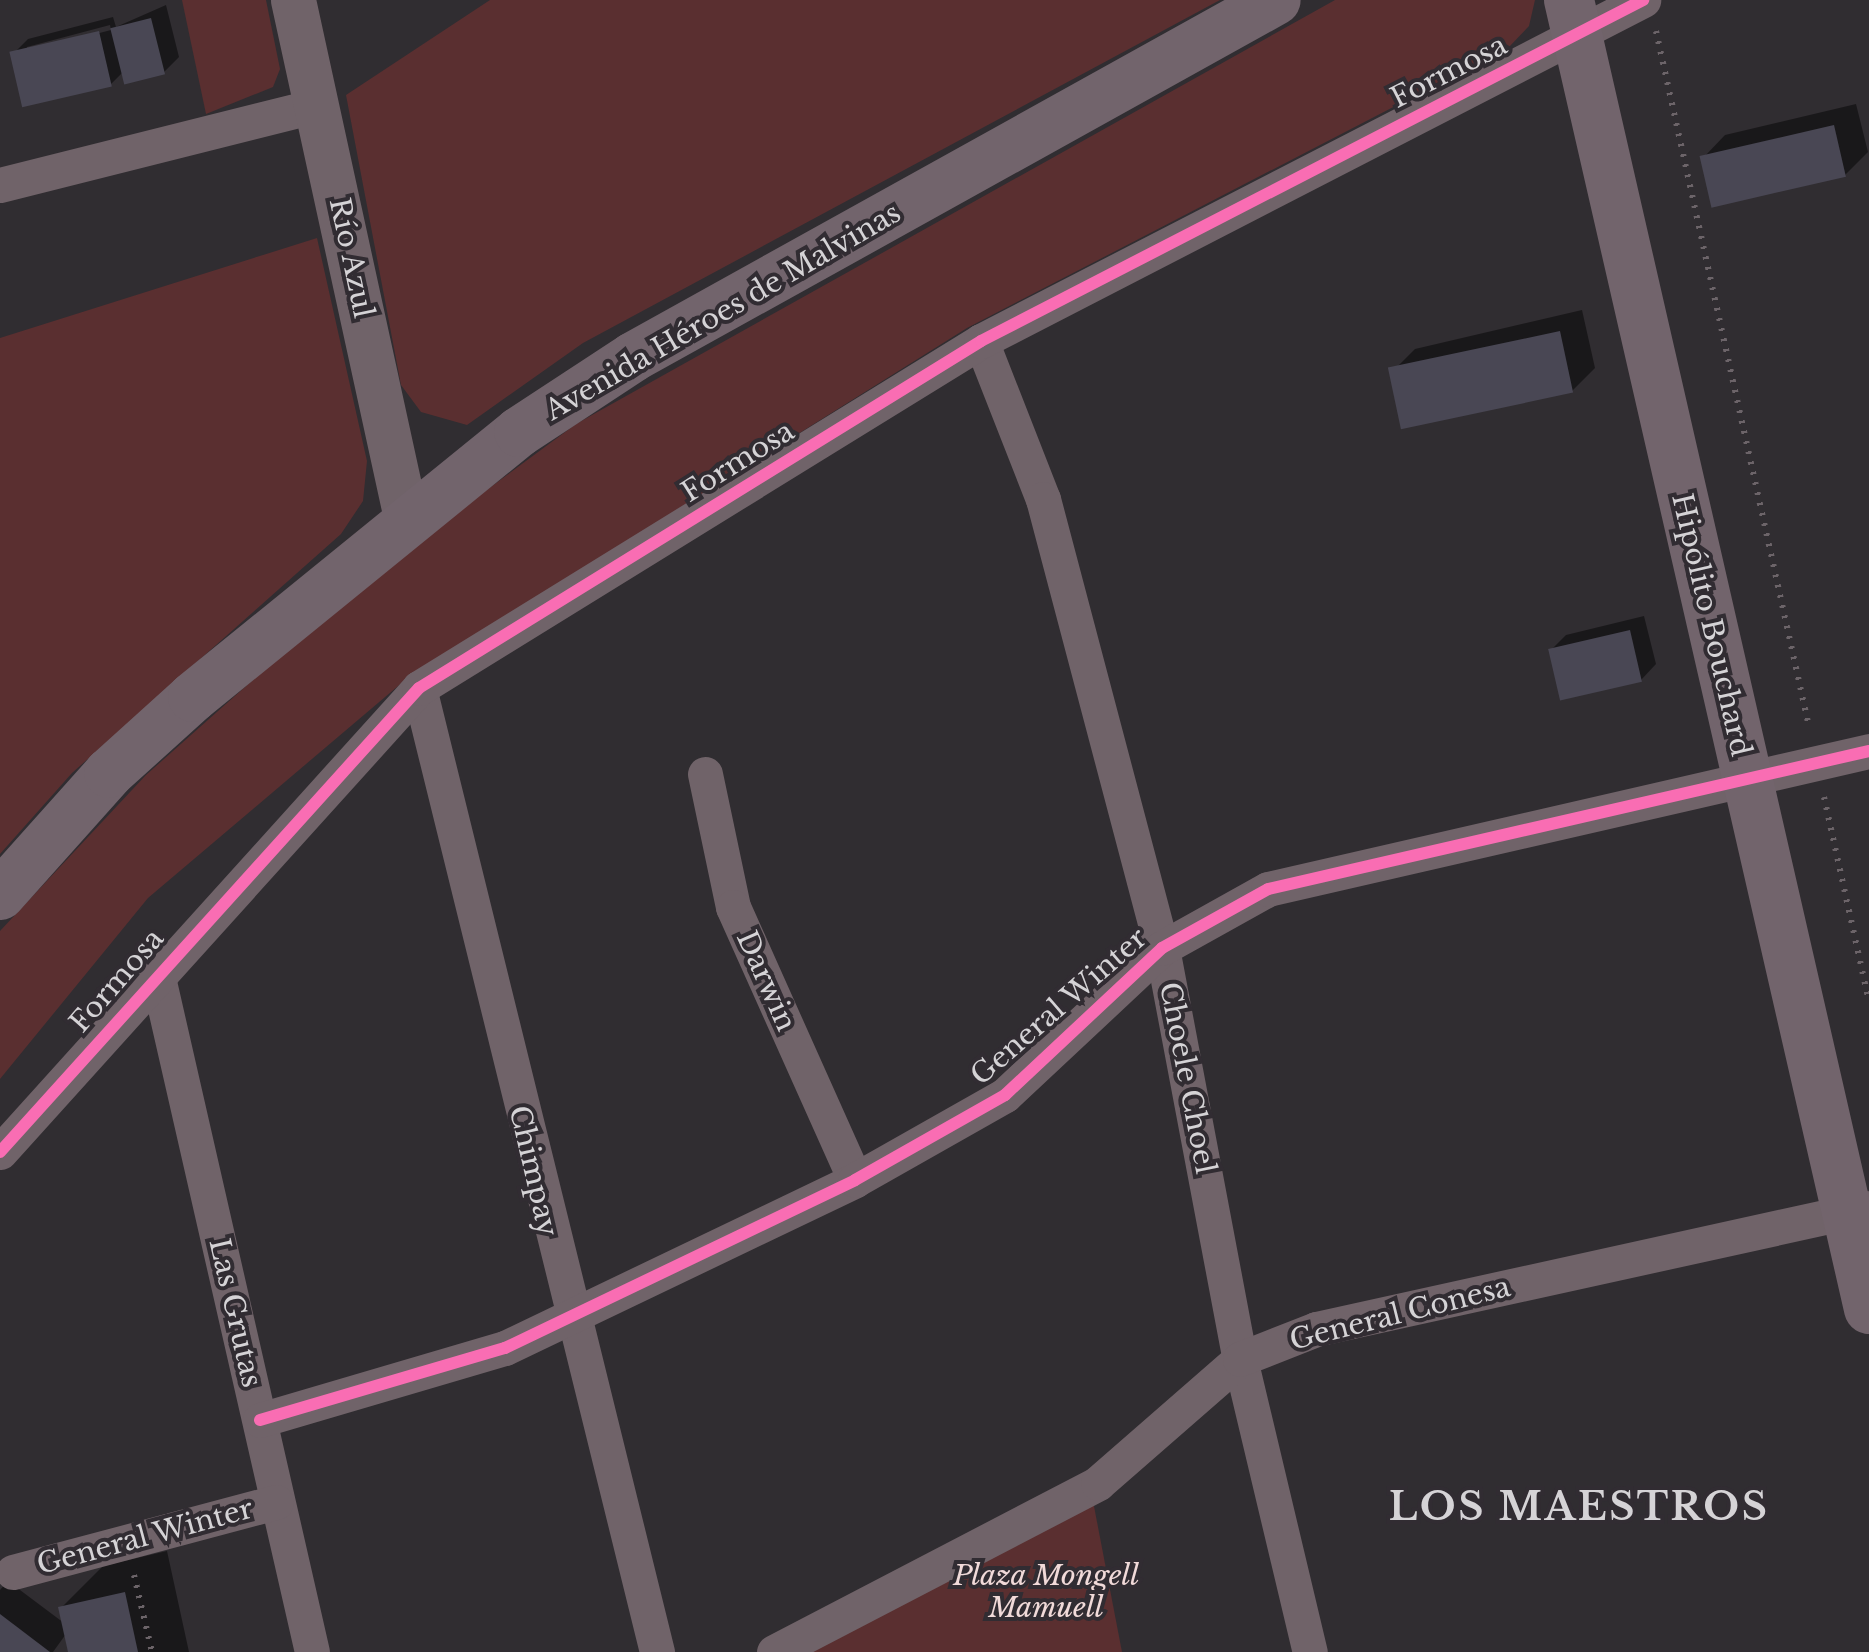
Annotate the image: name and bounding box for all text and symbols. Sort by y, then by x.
street label: Formosa [1385,28,1513,116]
street label: Río Azul [322,194,380,322]
street label: Avenida Héroes de Malvinas [539,196,907,428]
street label: Formosa [676,414,800,510]
street label: Hipólito Bouchard [1664,490,1758,760]
street label: General Winter [964,921,1154,1093]
street label: Formosa [63,922,171,1040]
street label: Darwin [729,926,803,1036]
street label: Choele Choel [1152,979,1222,1177]
street label: Chimpay [502,1102,564,1240]
street label: Las Grutas [202,1235,268,1391]
street label: General Conesa [1286,1270,1514,1358]
district label: LOS MAESTROS [1389,1484,1769,1530]
street label: General Winter [33,1492,257,1582]
park label: Plaza Mongell Mamuell [953,1559,1139,1625]

